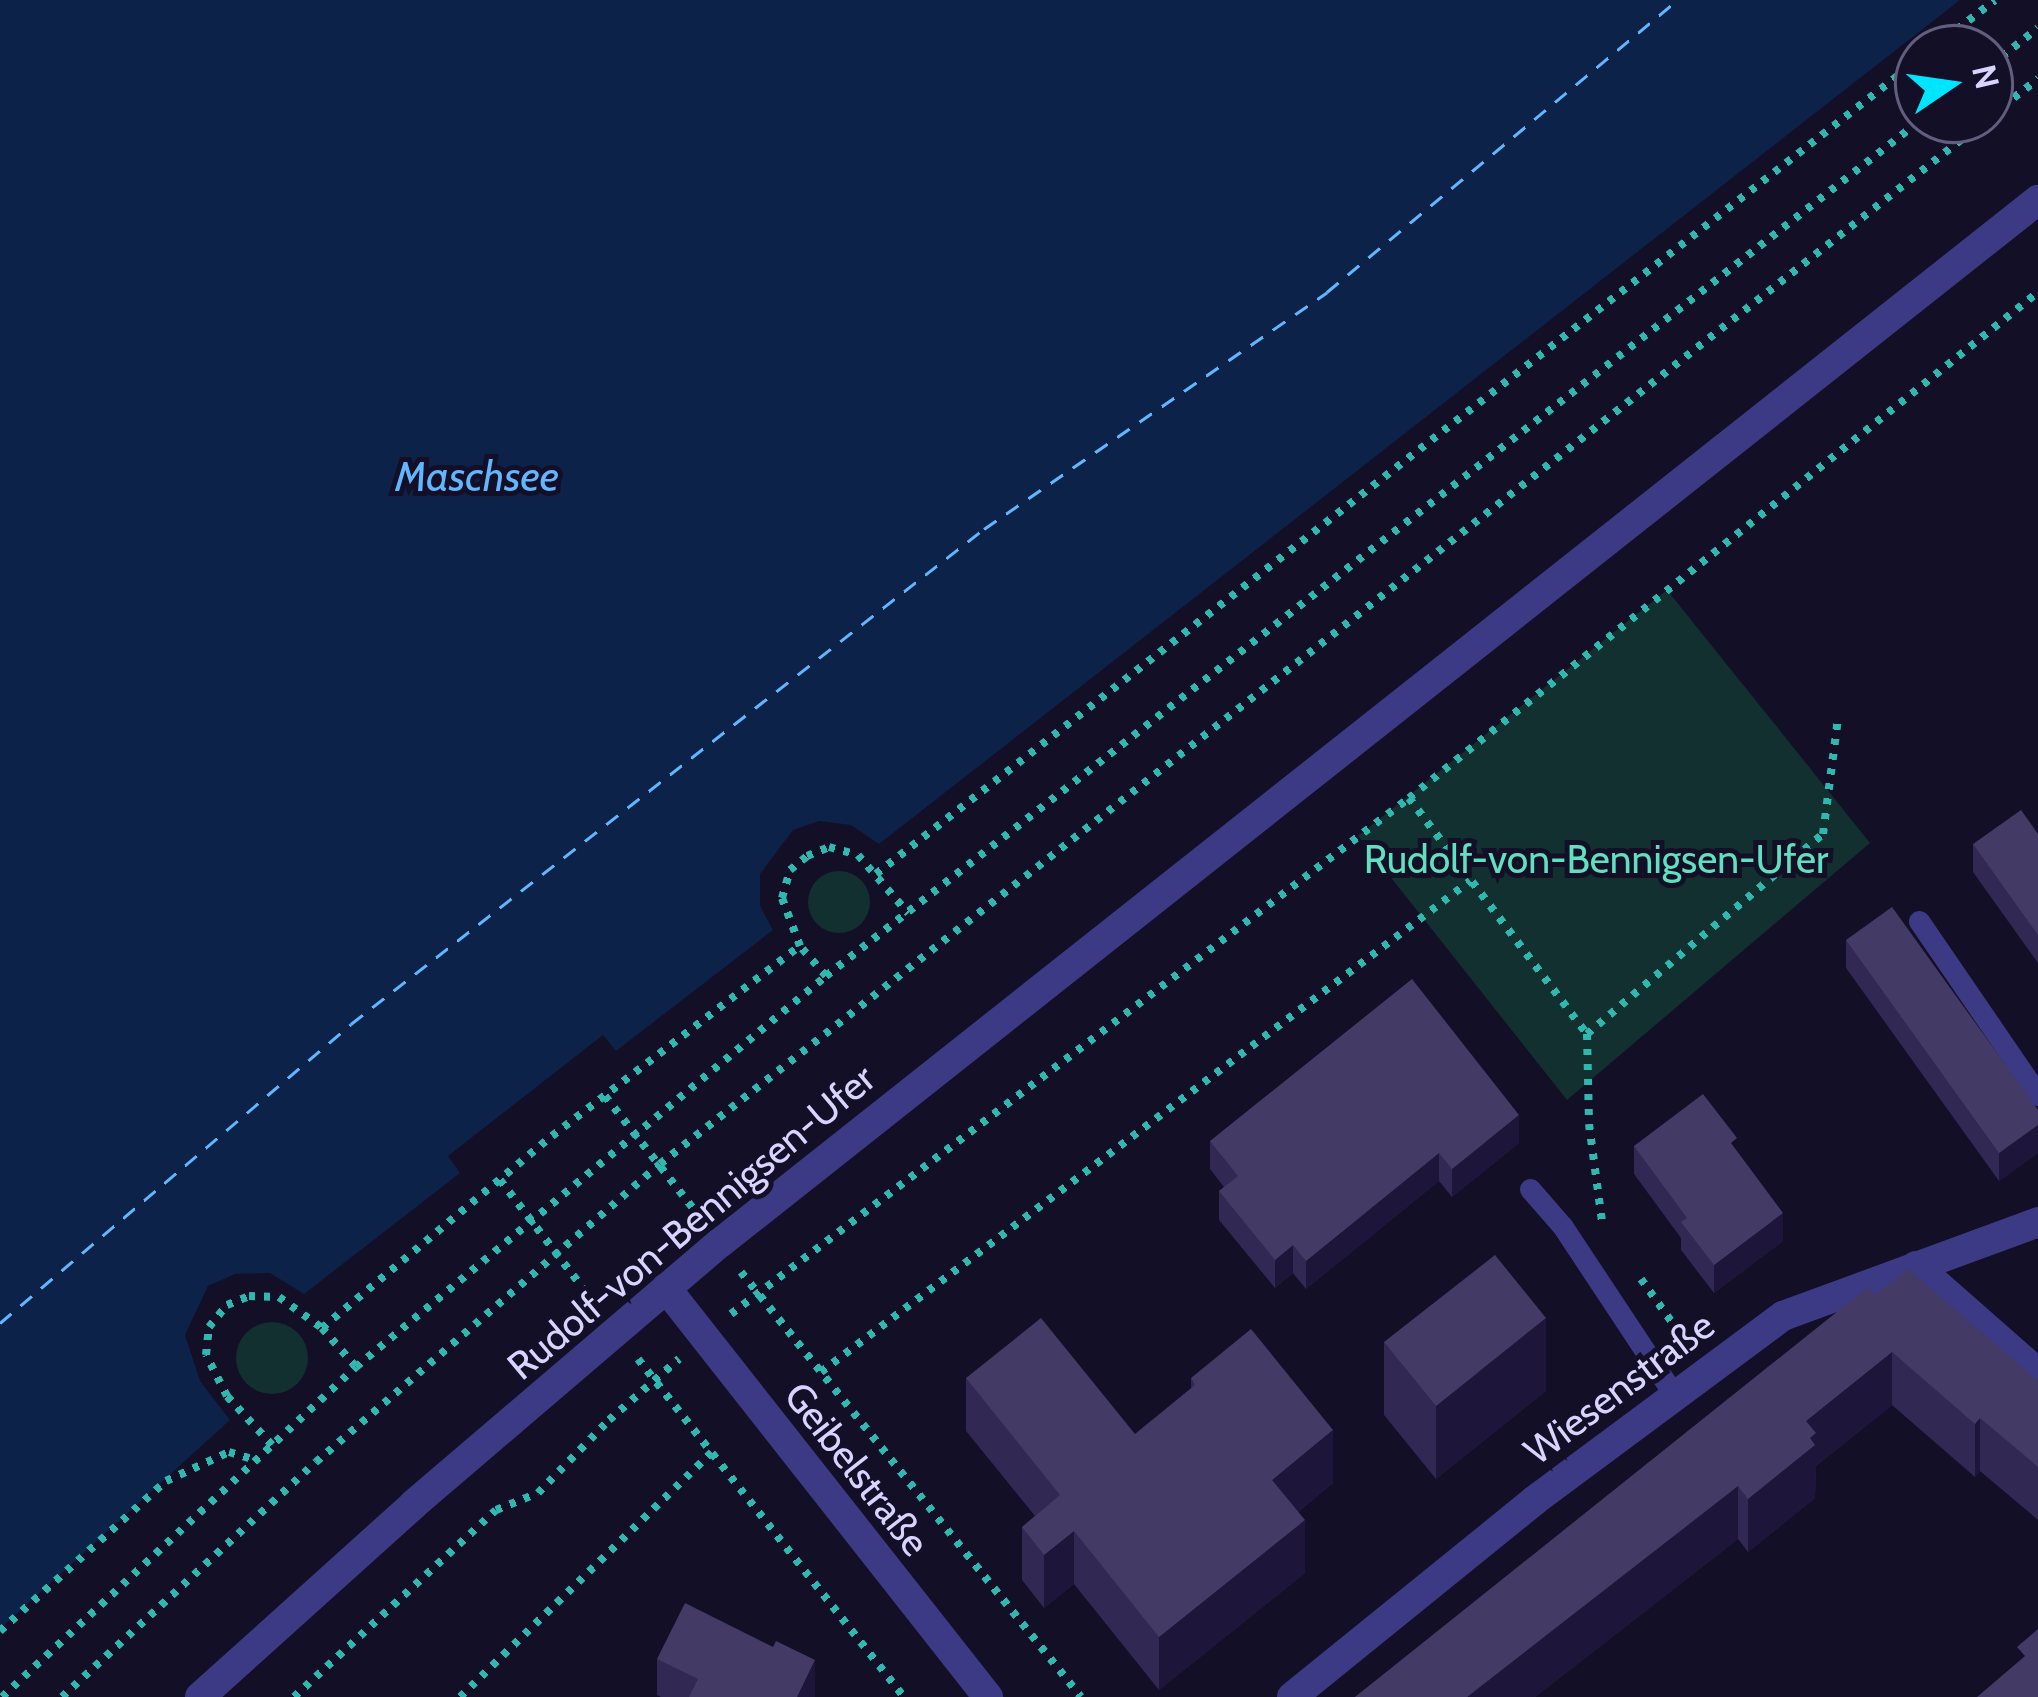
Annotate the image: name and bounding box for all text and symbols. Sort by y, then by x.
north arrow [1894,24,2014,144]
text: N [1964,61,2008,92]
water label: Maschsee [395,451,559,501]
park label: Rudolf-von-Bennigsen-Ufer [1364,836,1828,882]
street label: Rudolf-von-Bennigsen-Ufer [498,1055,884,1389]
street label: Wiesenstraße [1515,1302,1723,1474]
street label: Geibelstraße [775,1373,939,1565]

